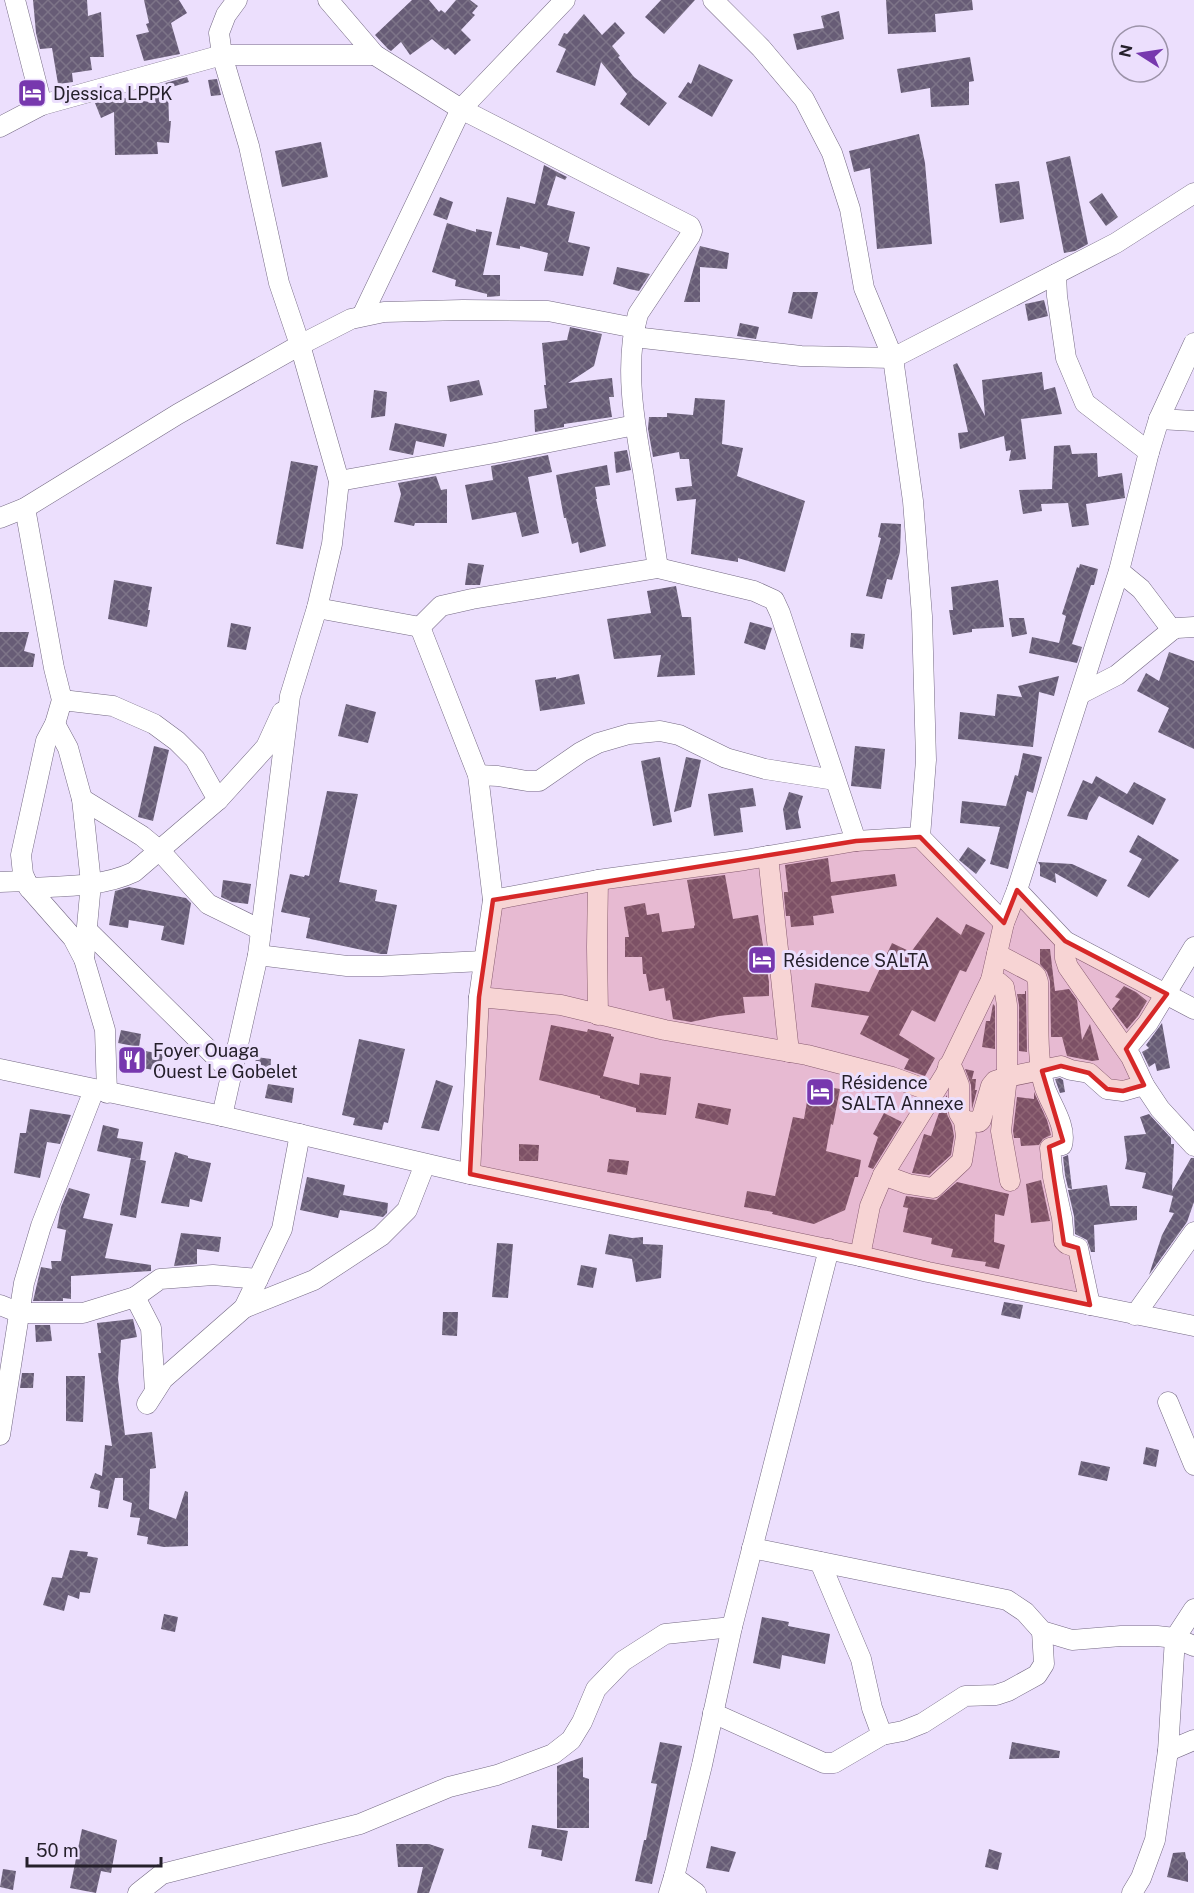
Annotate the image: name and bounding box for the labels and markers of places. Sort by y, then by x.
hotel icon: Djessica LPPK [16,77,48,109]
place label: Djessica LPPK [53,83,173,104]
hotel icon: Résidence SALTA [746,944,778,976]
place label: Résidence SALTA [783,950,929,971]
place label: Foyer Ouaga Ouest Le Gobelet [153,1040,298,1082]
restaurant icon: Foyer Ouaga Ouest Le Gobelet [116,1044,148,1076]
place label: Résidence SALTA Annexe [841,1072,964,1114]
hotel icon: Résidence SALTA Annexe [804,1076,836,1108]

